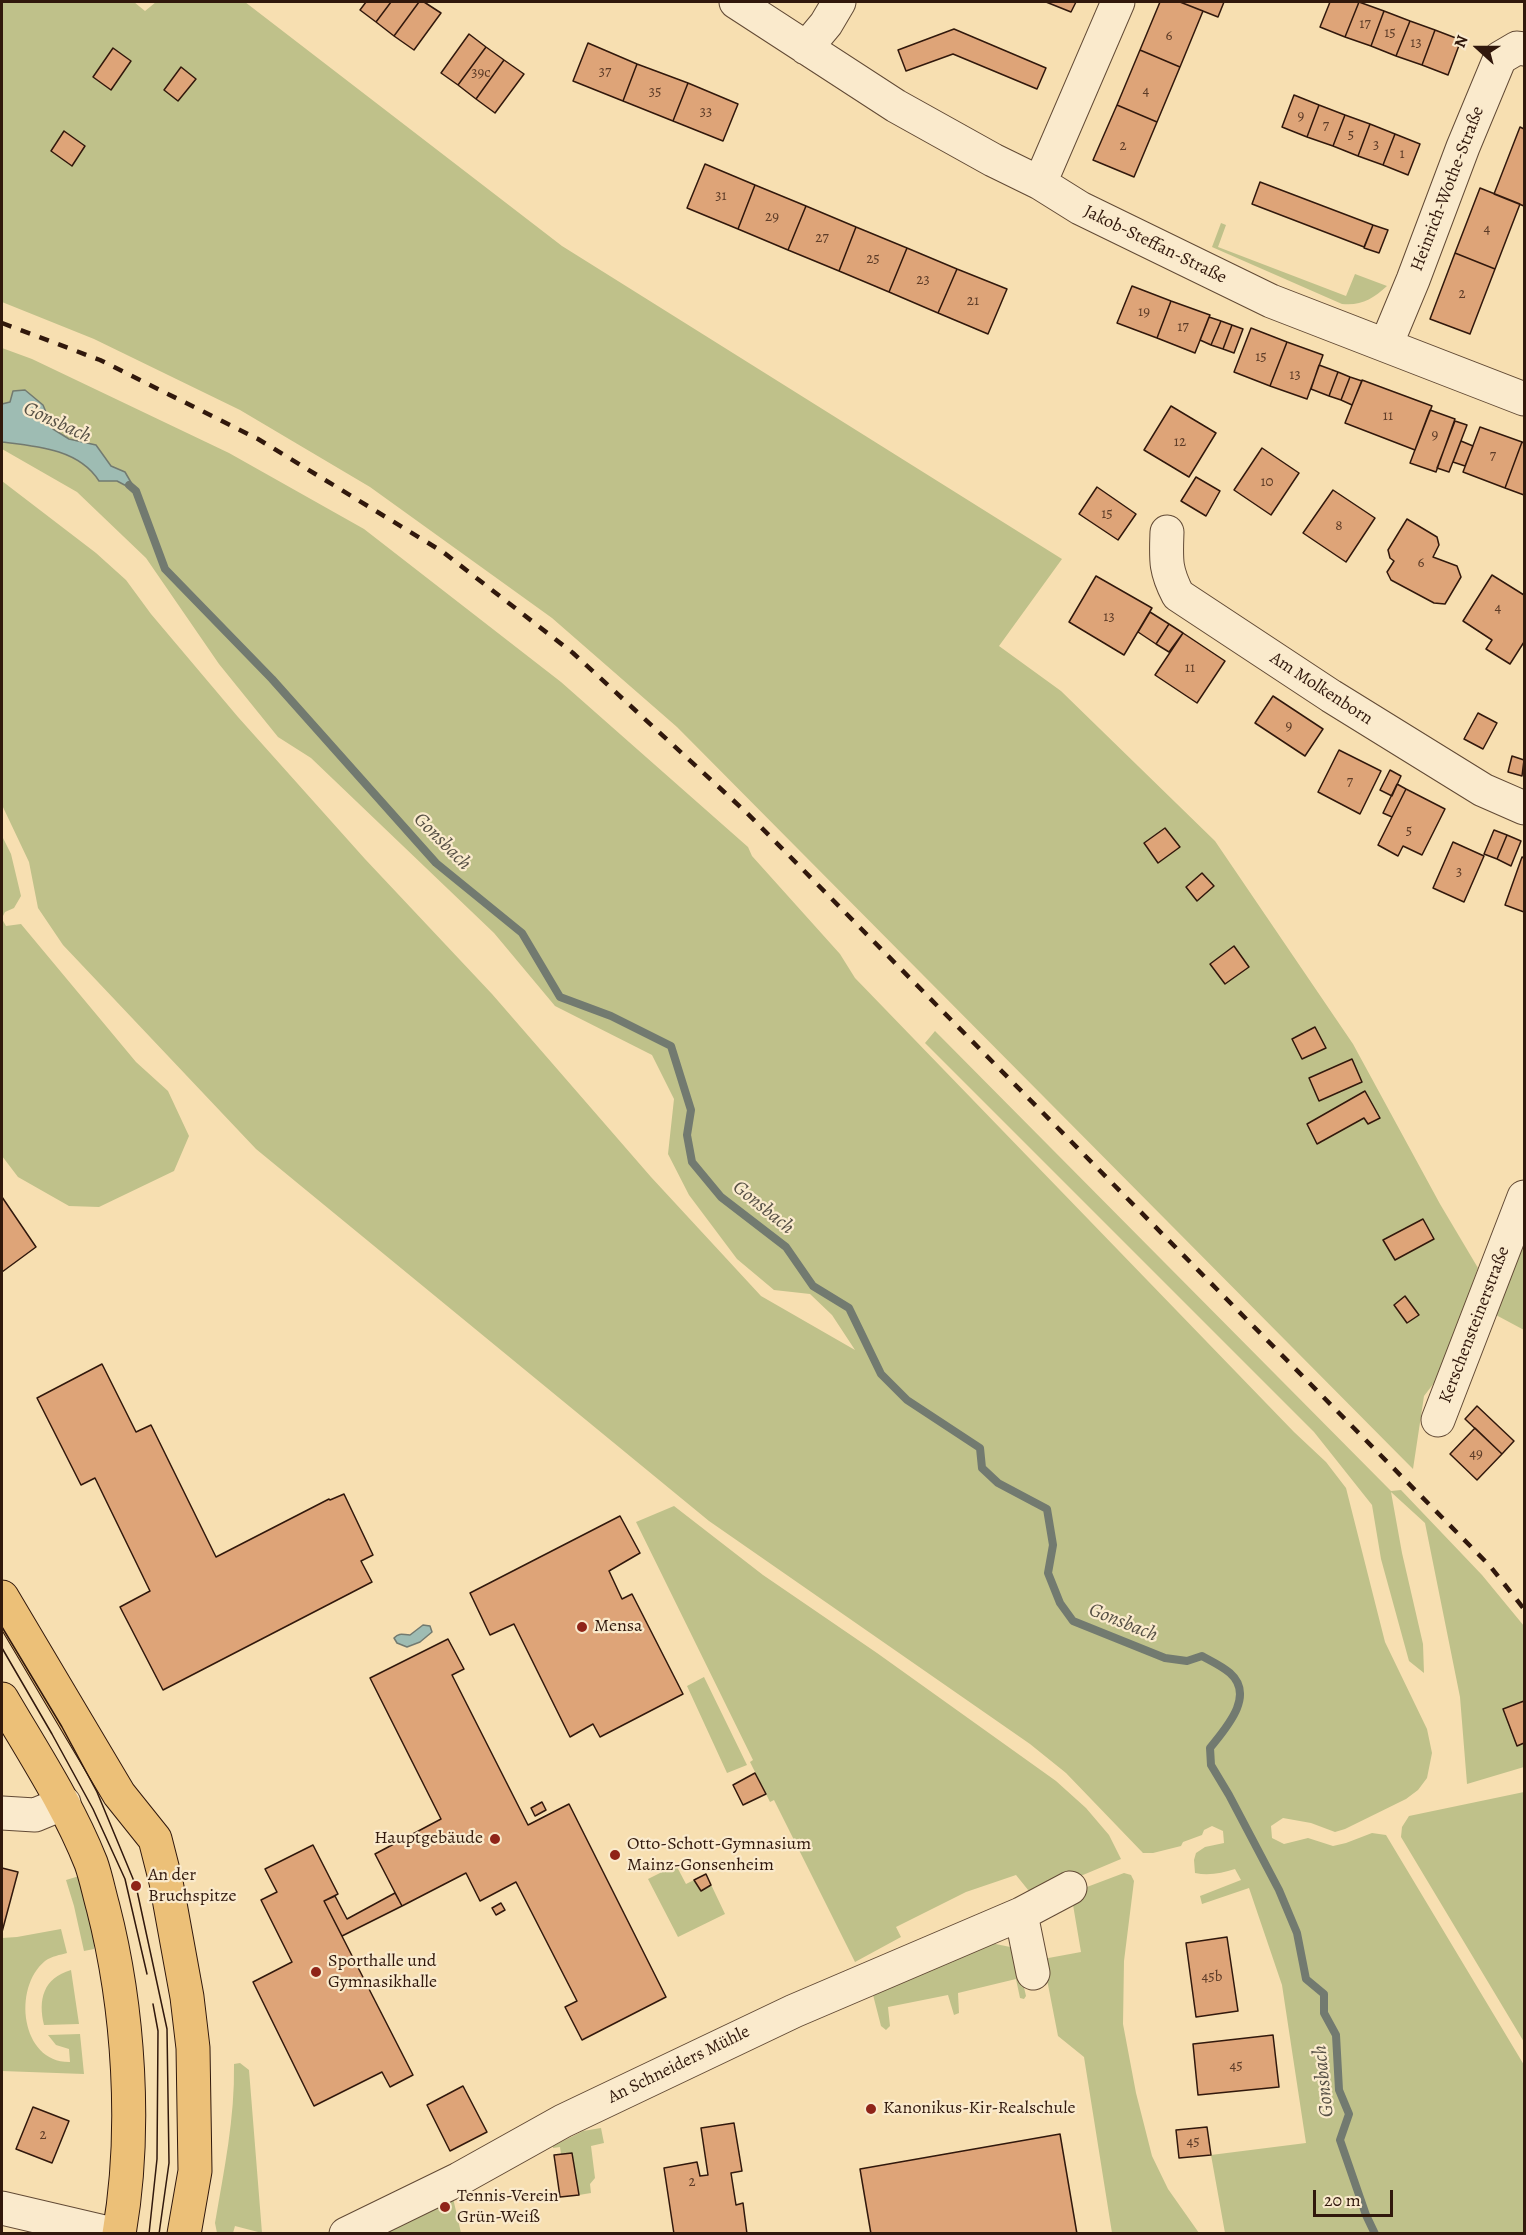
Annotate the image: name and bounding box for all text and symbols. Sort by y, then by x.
house number: 17 [1359,15,1371,33]
north arrow [1448,18,1508,78]
house number: 15 [1384,24,1396,42]
house number: 6 [1166,27,1172,45]
text: N [1449,32,1474,51]
house number: 13 [1410,34,1422,52]
house number: 37 [599,63,611,81]
house number: 39c [471,64,491,82]
house number: 4 [1143,82,1149,100]
house number: 35 [649,83,661,101]
house number: 33 [700,103,712,121]
street label: Heinrich-Wothe-Straße [1407,103,1489,275]
house number: 9 [1298,107,1304,125]
house number: 7 [1323,117,1329,135]
house number: 5 [1348,126,1354,144]
house number: 3 [1373,136,1379,154]
house number: 2 [1119,137,1127,155]
house number: 1 [1399,145,1405,163]
house number: 31 [715,187,727,205]
street label: Jakob-Steffan-Straße [1080,201,1230,289]
house number: 29 [765,208,779,226]
house number: 4 [1484,220,1490,238]
house number: 27 [815,229,829,247]
house number: 25 [866,250,880,268]
house number: 23 [916,271,930,289]
house number: 2 [1458,285,1466,303]
house number: 21 [967,292,979,310]
house number: 19 [1138,303,1150,321]
house number: 17 [1177,318,1189,336]
house number: 15 [1255,348,1267,366]
house number: 13 [1289,366,1301,384]
water label: Gonsbach [19,397,95,449]
house number: 11 [1383,407,1393,425]
house number: 9 [1432,426,1438,444]
house number: 12 [1174,433,1186,451]
house number: 7 [1490,447,1496,465]
house number: 10 [1260,473,1274,491]
house number: 15 [1101,505,1113,523]
house number: 8 [1335,517,1343,535]
house number: 6 [1418,554,1424,572]
house number: 4 [1495,599,1501,617]
house number: 13 [1103,608,1115,626]
street label: Am Molkenborn [1266,648,1376,730]
house number: 11 [1185,659,1195,677]
house number: 9 [1286,717,1292,735]
house number: 7 [1347,773,1353,791]
water label: Gonsbach [408,808,476,876]
house number: 5 [1406,822,1412,840]
house number: 3 [1456,863,1462,881]
water label: Gonsbach [727,1176,799,1240]
street label: Kerschensteinerstraße [1435,1244,1515,1406]
house number: 49 [1469,1445,1483,1463]
water label: Gonsbach [1085,1598,1161,1648]
place label: Mensa [594,1616,642,1638]
marker: Mensa [575,1620,589,1634]
place label: Hauptgebäude [374,1828,483,1850]
marker: Hauptgebäude [488,1832,502,1846]
place label: Otto-Schott-Gymnasium Mainz-Gonsenheim [627,1834,811,1876]
marker: Otto-Schott-Gymnasium Mainz-Gonsenheim [608,1848,622,1862]
place label: An der Bruchspitze [148,1865,237,1908]
marker: An der Bruchspitze [129,1879,143,1893]
place label: Sporthalle und Gymnasikhalle [328,1951,437,1994]
marker: Sporthalle und Gymnasikhalle [309,1965,323,1979]
house number: 45b [1202,1968,1222,1986]
street label: An Schneiders Mühle [605,2021,753,2109]
water label: Gonsbach [1308,2044,1340,2118]
house number: 45 [1229,2057,1243,2075]
place label: Kanonikus-Kir-Realschule [883,2098,1076,2120]
marker: Kanonikus-Kir-Realschule [864,2102,878,2116]
house number: 2 [39,2126,47,2144]
house number: 45 [1186,2133,1200,2151]
house number: 2 [688,2173,696,2191]
scale bar [1316,2178,1396,2216]
place label: Tennis-Verein Grün-Weiß [457,2186,559,2228]
text: 20 m [1324,2188,1361,2212]
marker: Tennis-Verein Grün-Weiß [438,2200,452,2214]

